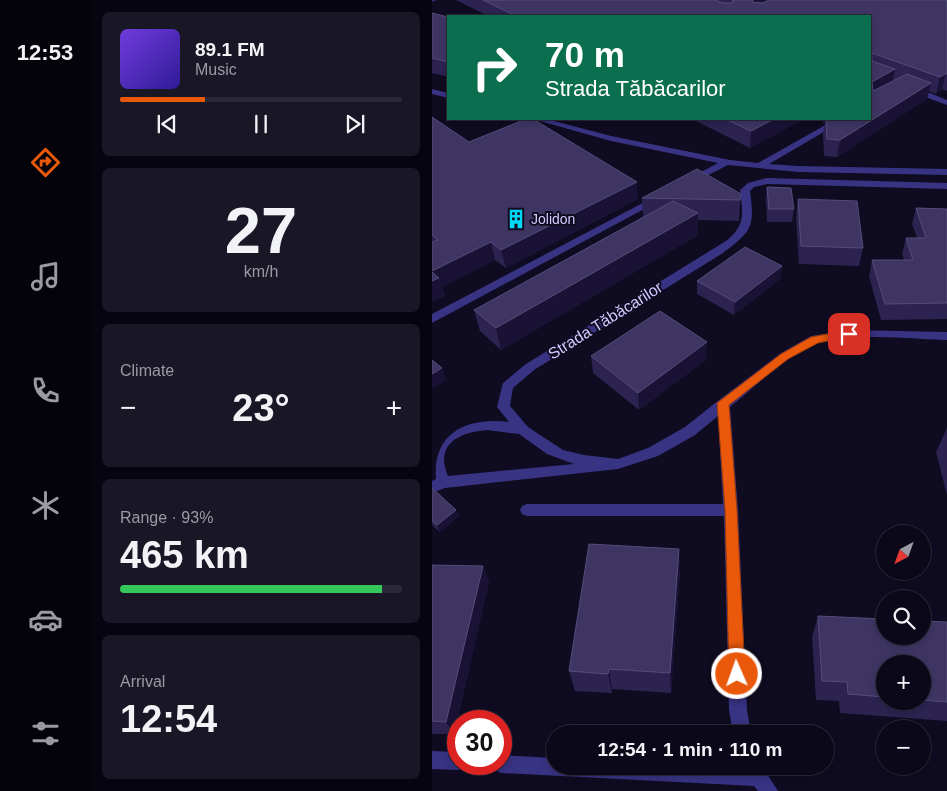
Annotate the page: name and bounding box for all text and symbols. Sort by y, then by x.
icon: right [462,35,527,100]
text: 70 m [545,35,625,74]
text: 89.1 FM [195,39,265,60]
text: 12:53 [17,40,73,65]
text: Music [195,61,237,78]
text: Strada Tăbăcarilor [545,76,726,101]
icon: previous [153,110,181,138]
icon: pause [247,110,275,138]
icon: next [341,110,369,138]
icon: directions [28,145,63,180]
text: 27 [225,194,297,267]
building icon: Jolidon [505,208,527,230]
place label: Jolidon [531,211,575,227]
icon: music [28,259,63,294]
text: km/h [244,263,278,280]
street label: Strada Tăbăcarilor [545,278,666,362]
pin [828,313,870,355]
icon: arrive [835,320,863,348]
text: Climate [120,362,174,379]
icon: phone [28,373,63,408]
text: 23° [232,387,290,429]
text: − [120,392,136,423]
text: + [386,392,402,423]
icon: climate [28,488,63,523]
text: Range · 93% [120,509,213,526]
north arrow [876,525,931,580]
map controls [876,525,931,775]
text: 465 km [120,534,249,576]
button: search [876,590,931,645]
icon: car [28,602,63,637]
position arrow [710,647,762,699]
button: + [876,655,931,710]
text: Arrival [120,673,165,690]
text: 12:54 [120,698,217,740]
speed limit sign: 30 [447,710,512,775]
icon: filters [28,716,63,751]
button: − [876,720,931,775]
text: 12:54 · 1 min · 110 m [598,739,782,760]

